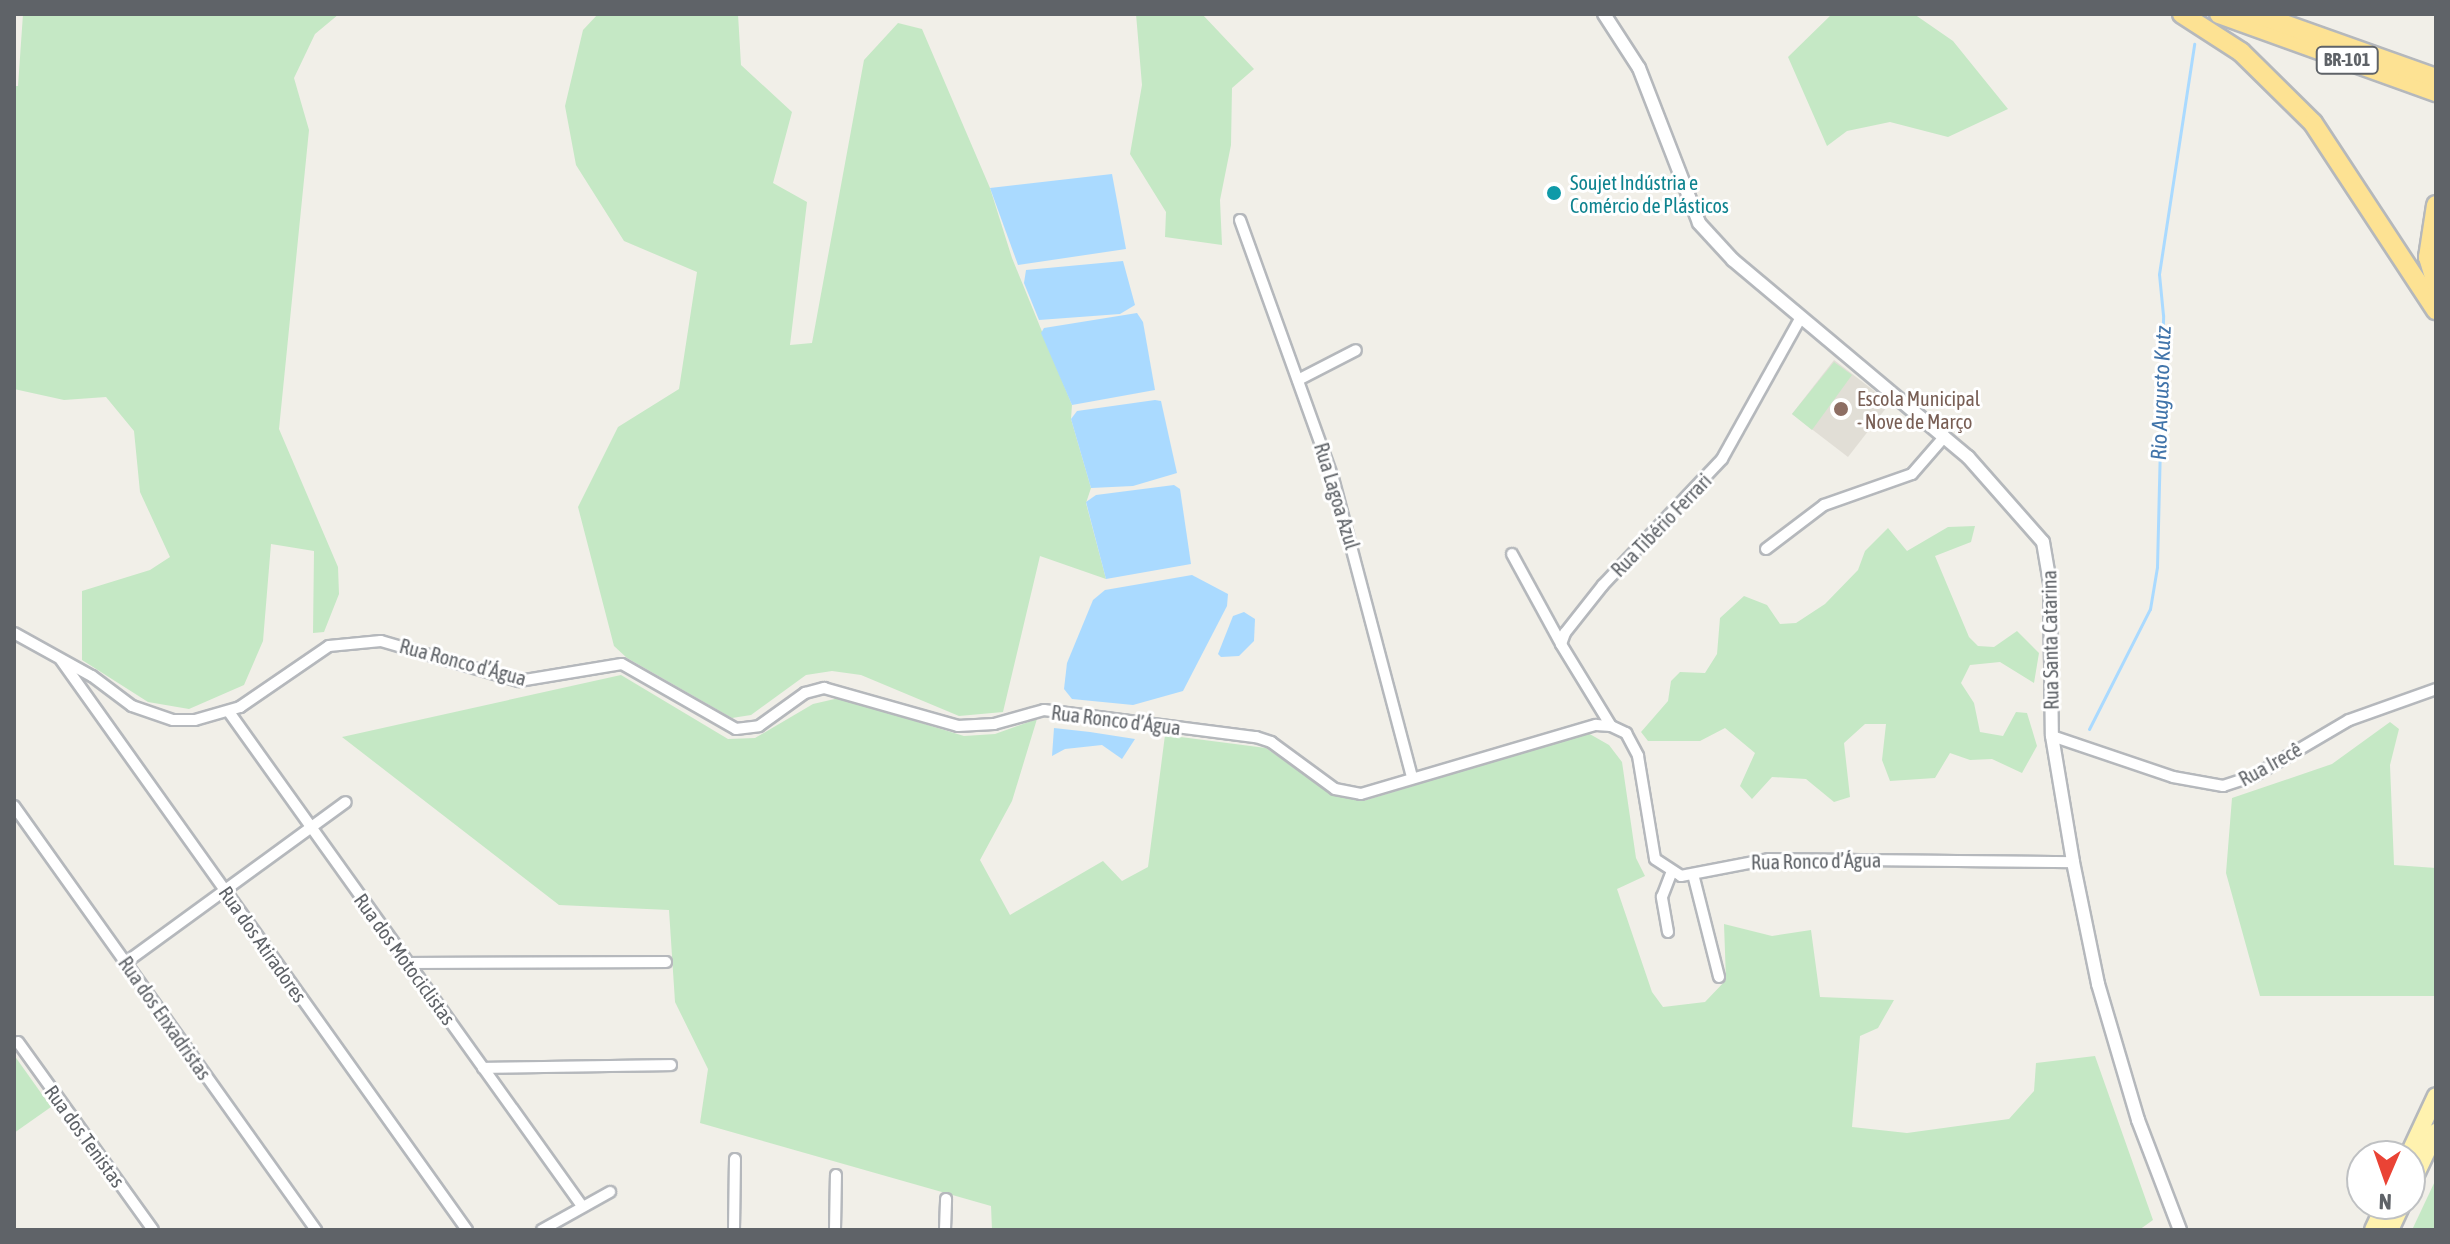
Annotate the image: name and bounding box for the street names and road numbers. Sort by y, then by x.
road number: BR-101 [2315,46,2379,74]
street label: Rua Lagoa Azul [1309,440,1365,552]
street label: Rua Tibério Ferrari [1606,469,1716,581]
street label: Rua Santa Catarina [2037,570,2063,710]
street label: Rua Ronco d’Água [397,634,529,690]
street label: Rua Ronco d’Água [1050,700,1182,740]
street label: Rua Irecê [2234,737,2306,791]
street label: Rua Ronco d’Água [1751,848,1881,874]
street label: Rua dos Atiradores [214,881,312,1007]
street label: Rua dos Motociclistas [349,889,461,1029]
street label: Rua dos Enxadristas [114,952,216,1084]
street label: Rua dos Tenistas [40,1080,130,1192]

